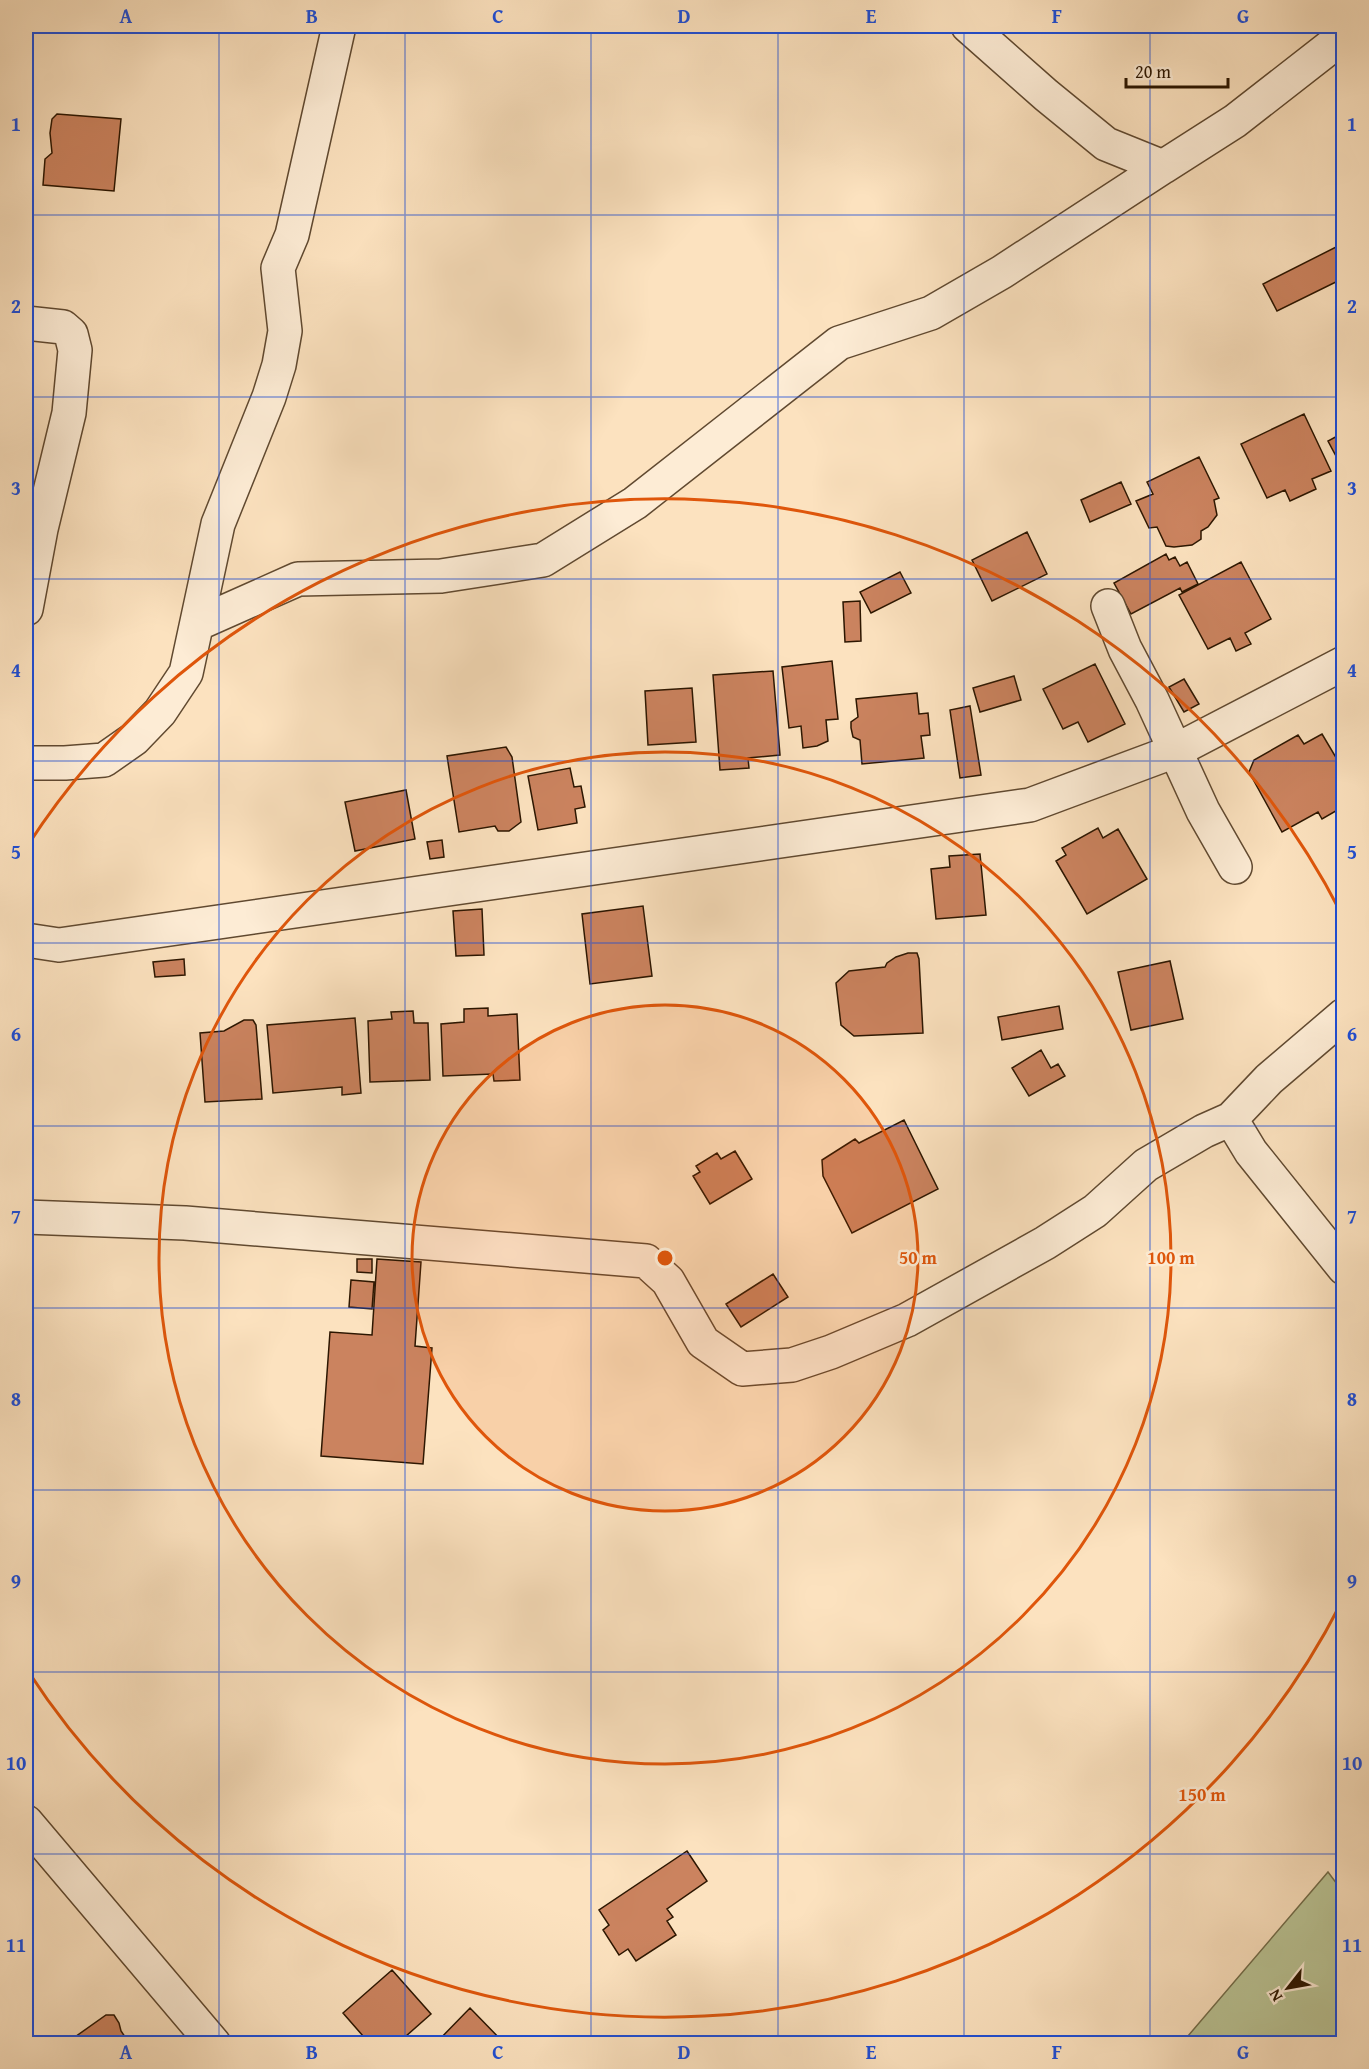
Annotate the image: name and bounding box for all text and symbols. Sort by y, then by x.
text: A [120,1,133,30]
text: B [306,1,318,30]
text: C [492,1,504,30]
text: D [677,1,691,30]
text: E [866,1,877,30]
text: F [1052,1,1062,30]
text: G [1237,1,1249,30]
scale bar [1126,51,1228,89]
text: 20 m [1135,58,1171,85]
text: 1 [11,109,21,138]
text: 1 [1347,109,1357,138]
text: 2 [11,291,21,320]
text: 2 [1347,291,1357,320]
text: 3 [11,473,21,502]
text: 3 [1347,473,1357,502]
text: 4 [11,655,21,684]
text: 4 [1347,655,1357,684]
text: 5 [11,837,21,866]
text: 5 [1347,837,1357,866]
text: 6 [11,1019,21,1048]
text: 6 [1347,1019,1357,1048]
text: 7 [11,1201,21,1230]
text: 7 [1347,1201,1357,1230]
text: 50 m [899,1244,938,1271]
text: 100 m [1147,1244,1195,1271]
centre of rings [655,1248,675,1268]
text: 8 [11,1384,21,1413]
text: 8 [1347,1384,1357,1413]
text: 9 [11,1566,21,1595]
text: 9 [1347,1566,1357,1595]
text: 10 [6,1748,26,1777]
text: 10 [1342,1748,1362,1777]
text: 150 m [1178,1781,1226,1808]
text: 11 [6,1930,26,1959]
text: 11 [1342,1930,1362,1959]
north arrow [1258,1958,1318,2018]
text: N [1262,1985,1288,2006]
text: A [120,2037,133,2066]
text: B [306,2037,318,2066]
text: C [492,2037,504,2066]
text: D [677,2037,691,2066]
text: E [866,2037,877,2066]
text: F [1052,2037,1062,2066]
text: G [1237,2037,1249,2066]

